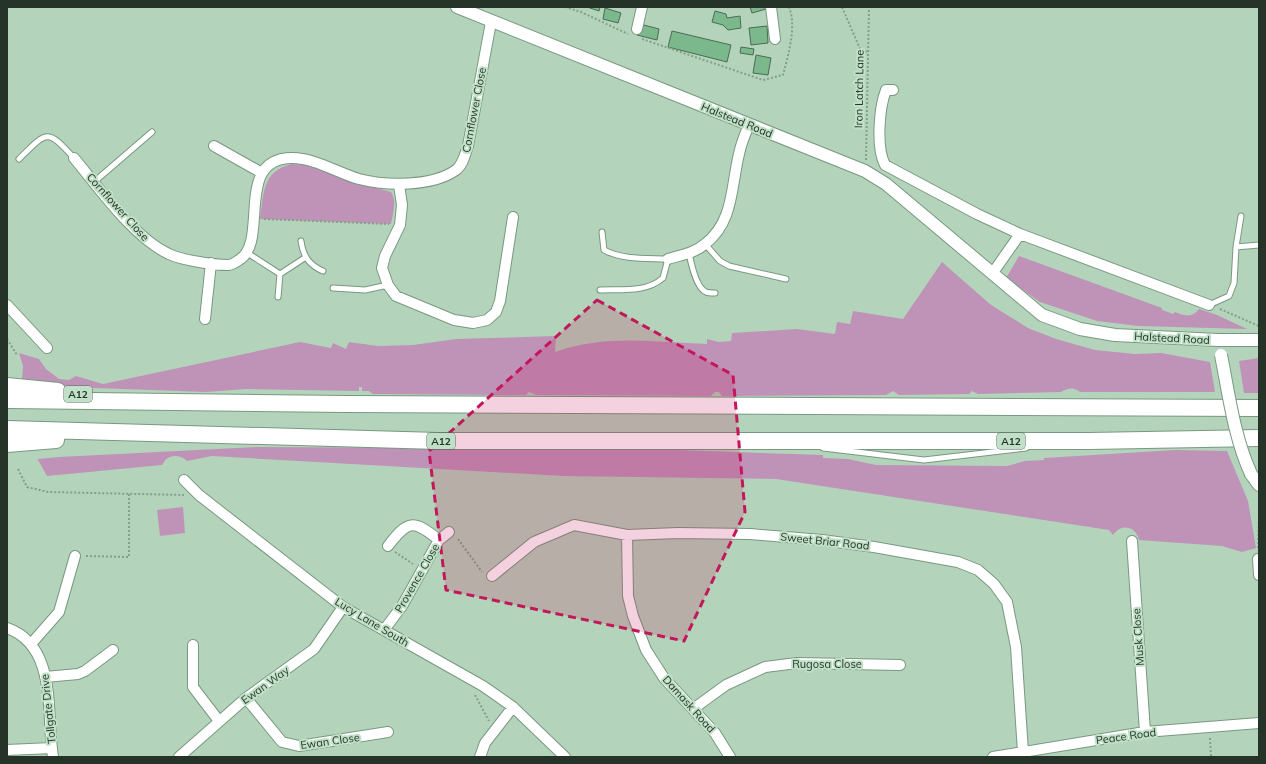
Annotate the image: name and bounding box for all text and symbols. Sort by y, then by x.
street label: Iron Latch Lane [851,50,867,128]
street label: Cornflower Close [459,66,489,154]
street label: Halstead Road [699,99,775,141]
street label: Cornflower Close [84,170,152,244]
street label: Halstead Road [1134,329,1210,347]
road number: A12 [64,386,92,402]
road number: A12 [427,433,455,449]
road number: A12 [997,433,1025,449]
street label: Sweet Briar Road [780,529,870,553]
street label: Provence Close [392,541,442,615]
street label: Lucy Lane South [332,594,412,650]
street label: Musk Close [1129,608,1147,666]
street label: Rugosa Close [792,657,862,671]
street label: Ewan Way [238,663,292,707]
street label: Damask Road [660,673,718,735]
street label: Tollgate Drive [37,674,59,744]
street label: Peace Road [1095,725,1157,747]
street label: Ewan Close [300,730,360,752]

